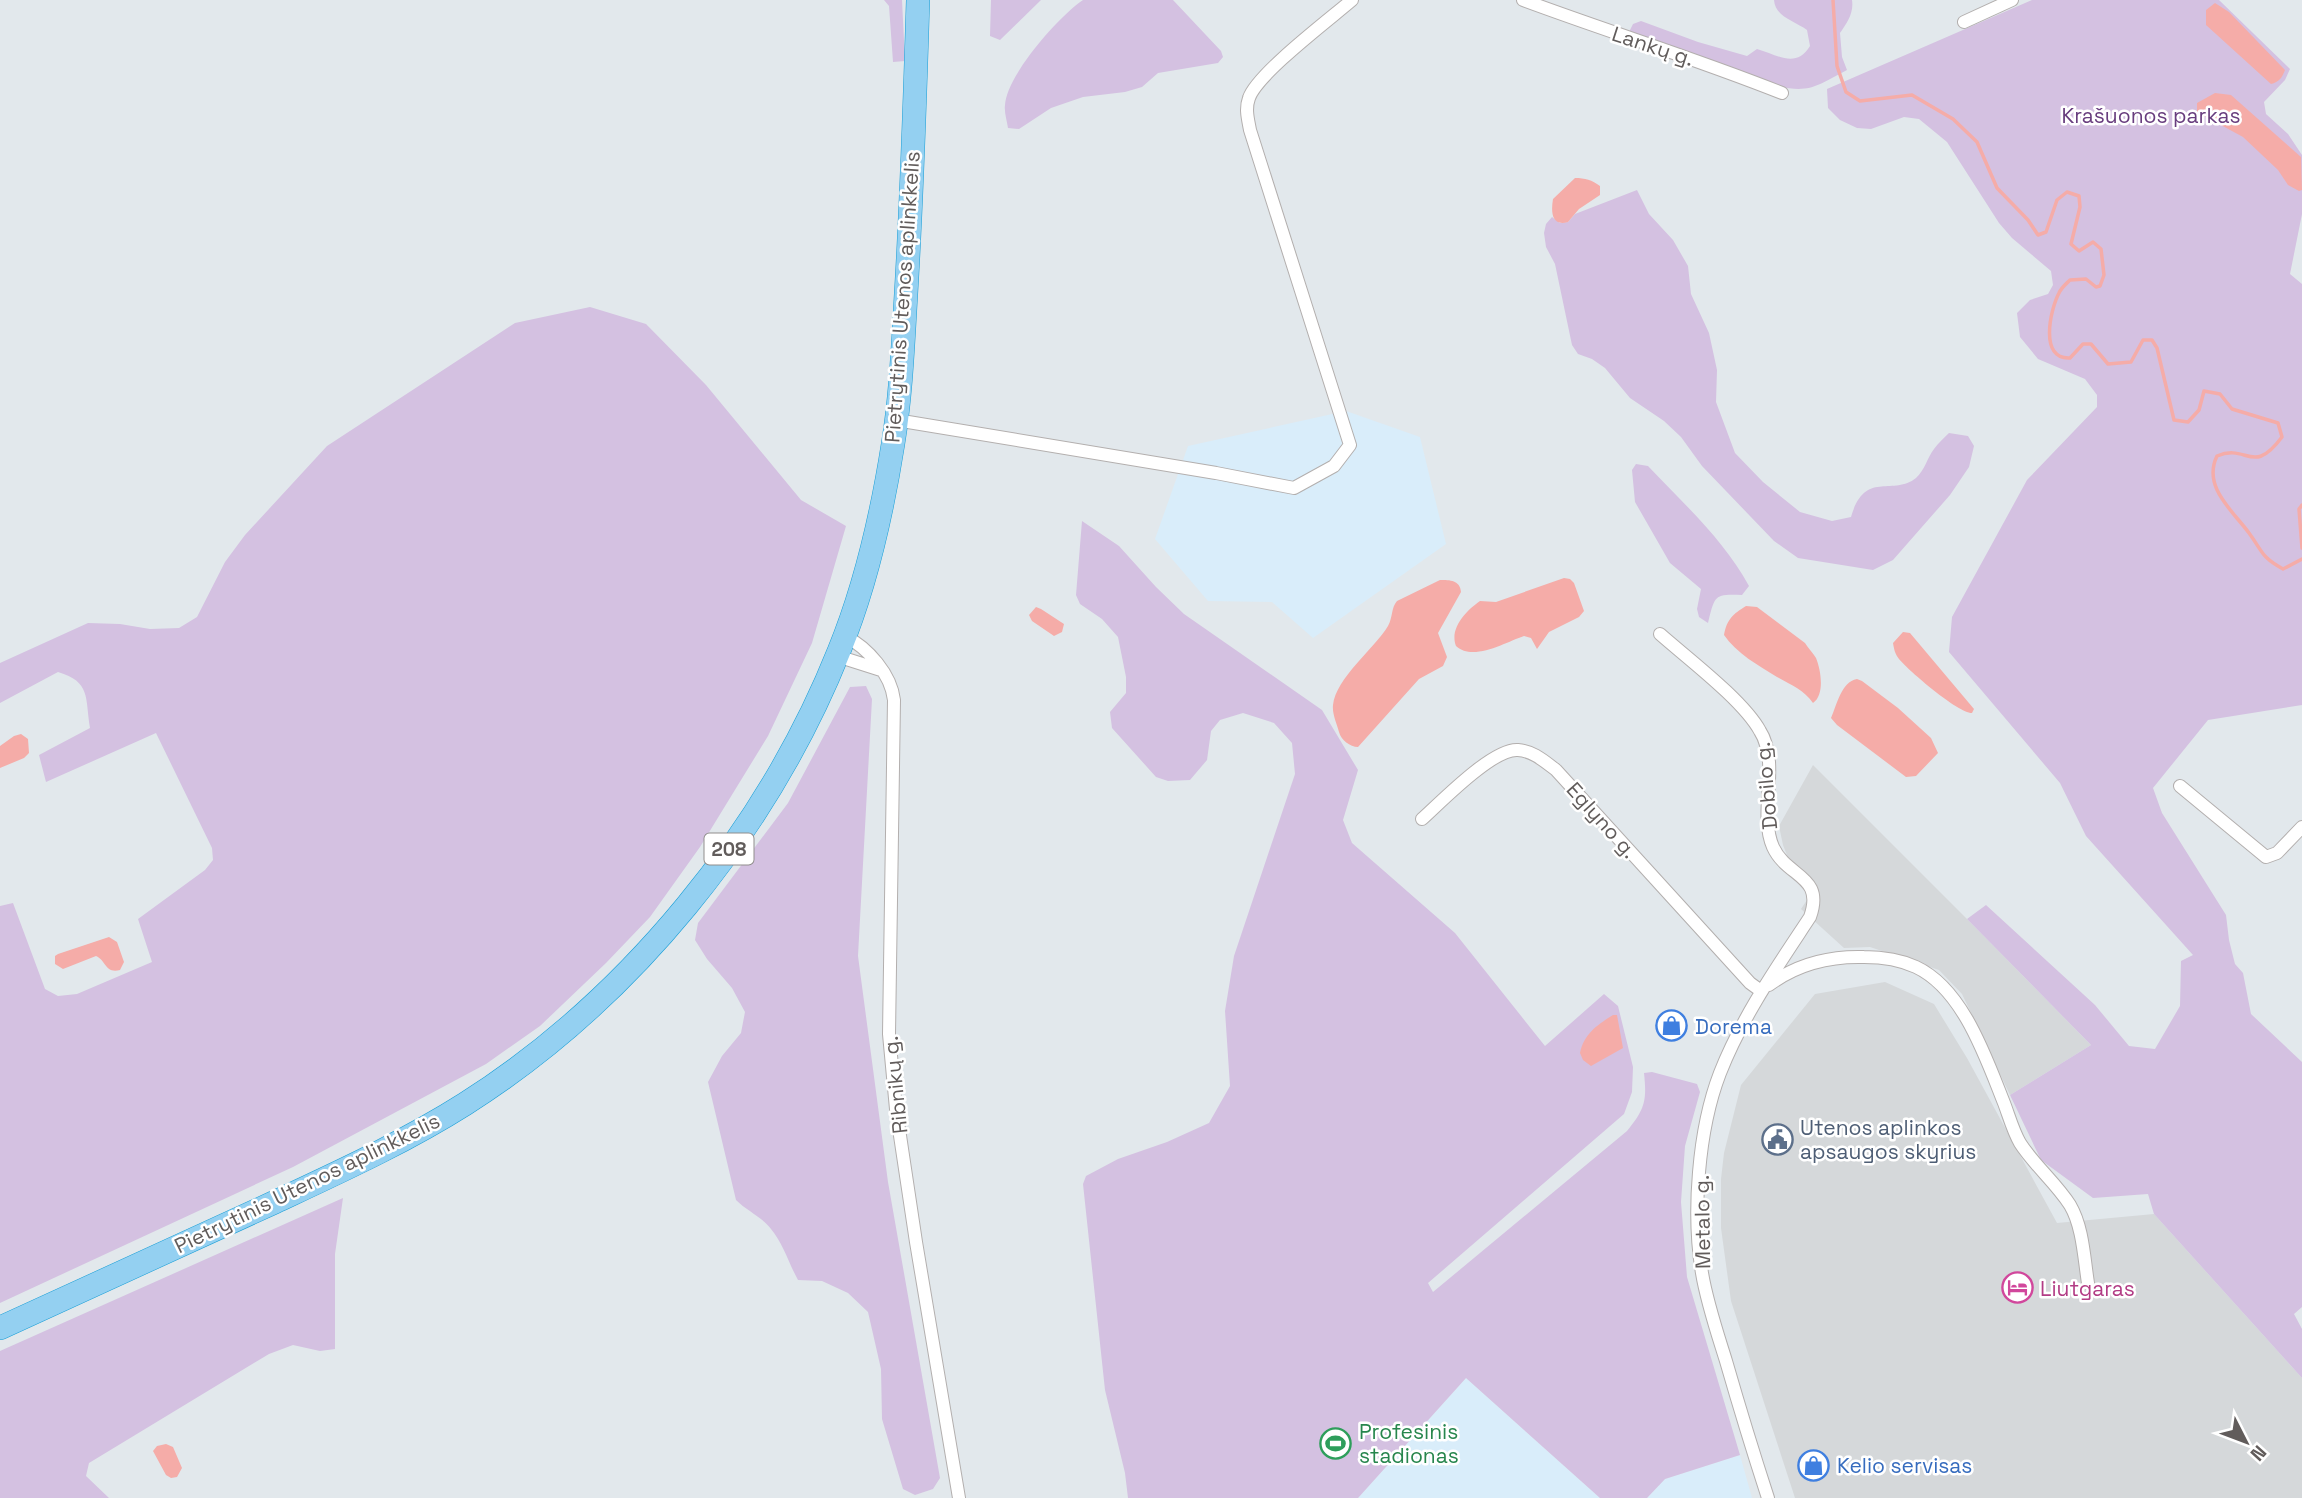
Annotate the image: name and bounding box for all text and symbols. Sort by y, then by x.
street label: Lankų g. [1609,20,1697,72]
park label: Krašuonos parkas [2061,102,2241,129]
street label: Pietrytinis Utenos aplinkkelis [878,150,926,444]
street label: Dobilo g. [1749,741,1783,831]
street label: Eglyno g. [1561,776,1643,864]
road number: 208 [704,834,754,864]
shop icon: Dorema [1655,1009,1689,1043]
place label: Dorema [1695,1013,1772,1040]
street label: Ribnikų g. [876,1035,914,1135]
street label: Pietrytinis Utenos aplinkkelis [170,1107,444,1259]
place label: Utenos aplinkos apsaugos skyrius [1800,1114,1976,1165]
public building icon: Utenos aplinkos apsaugos skyrius [1760,1122,1794,1156]
street label: Metalo g. [1688,1175,1716,1269]
hotel icon: Liutgaras [2000,1271,2034,1305]
place label: Liutgaras [2040,1275,2135,1302]
north arrow [2211,1407,2281,1477]
place label: Profesinis stadionas [1359,1418,1459,1469]
sports icon: Profesinis stadionas [1319,1426,1353,1460]
text: N [2245,1440,2272,1466]
shop icon: Kelio servisas [1797,1448,1831,1482]
place label: Kelio servisas [1837,1452,1972,1479]

